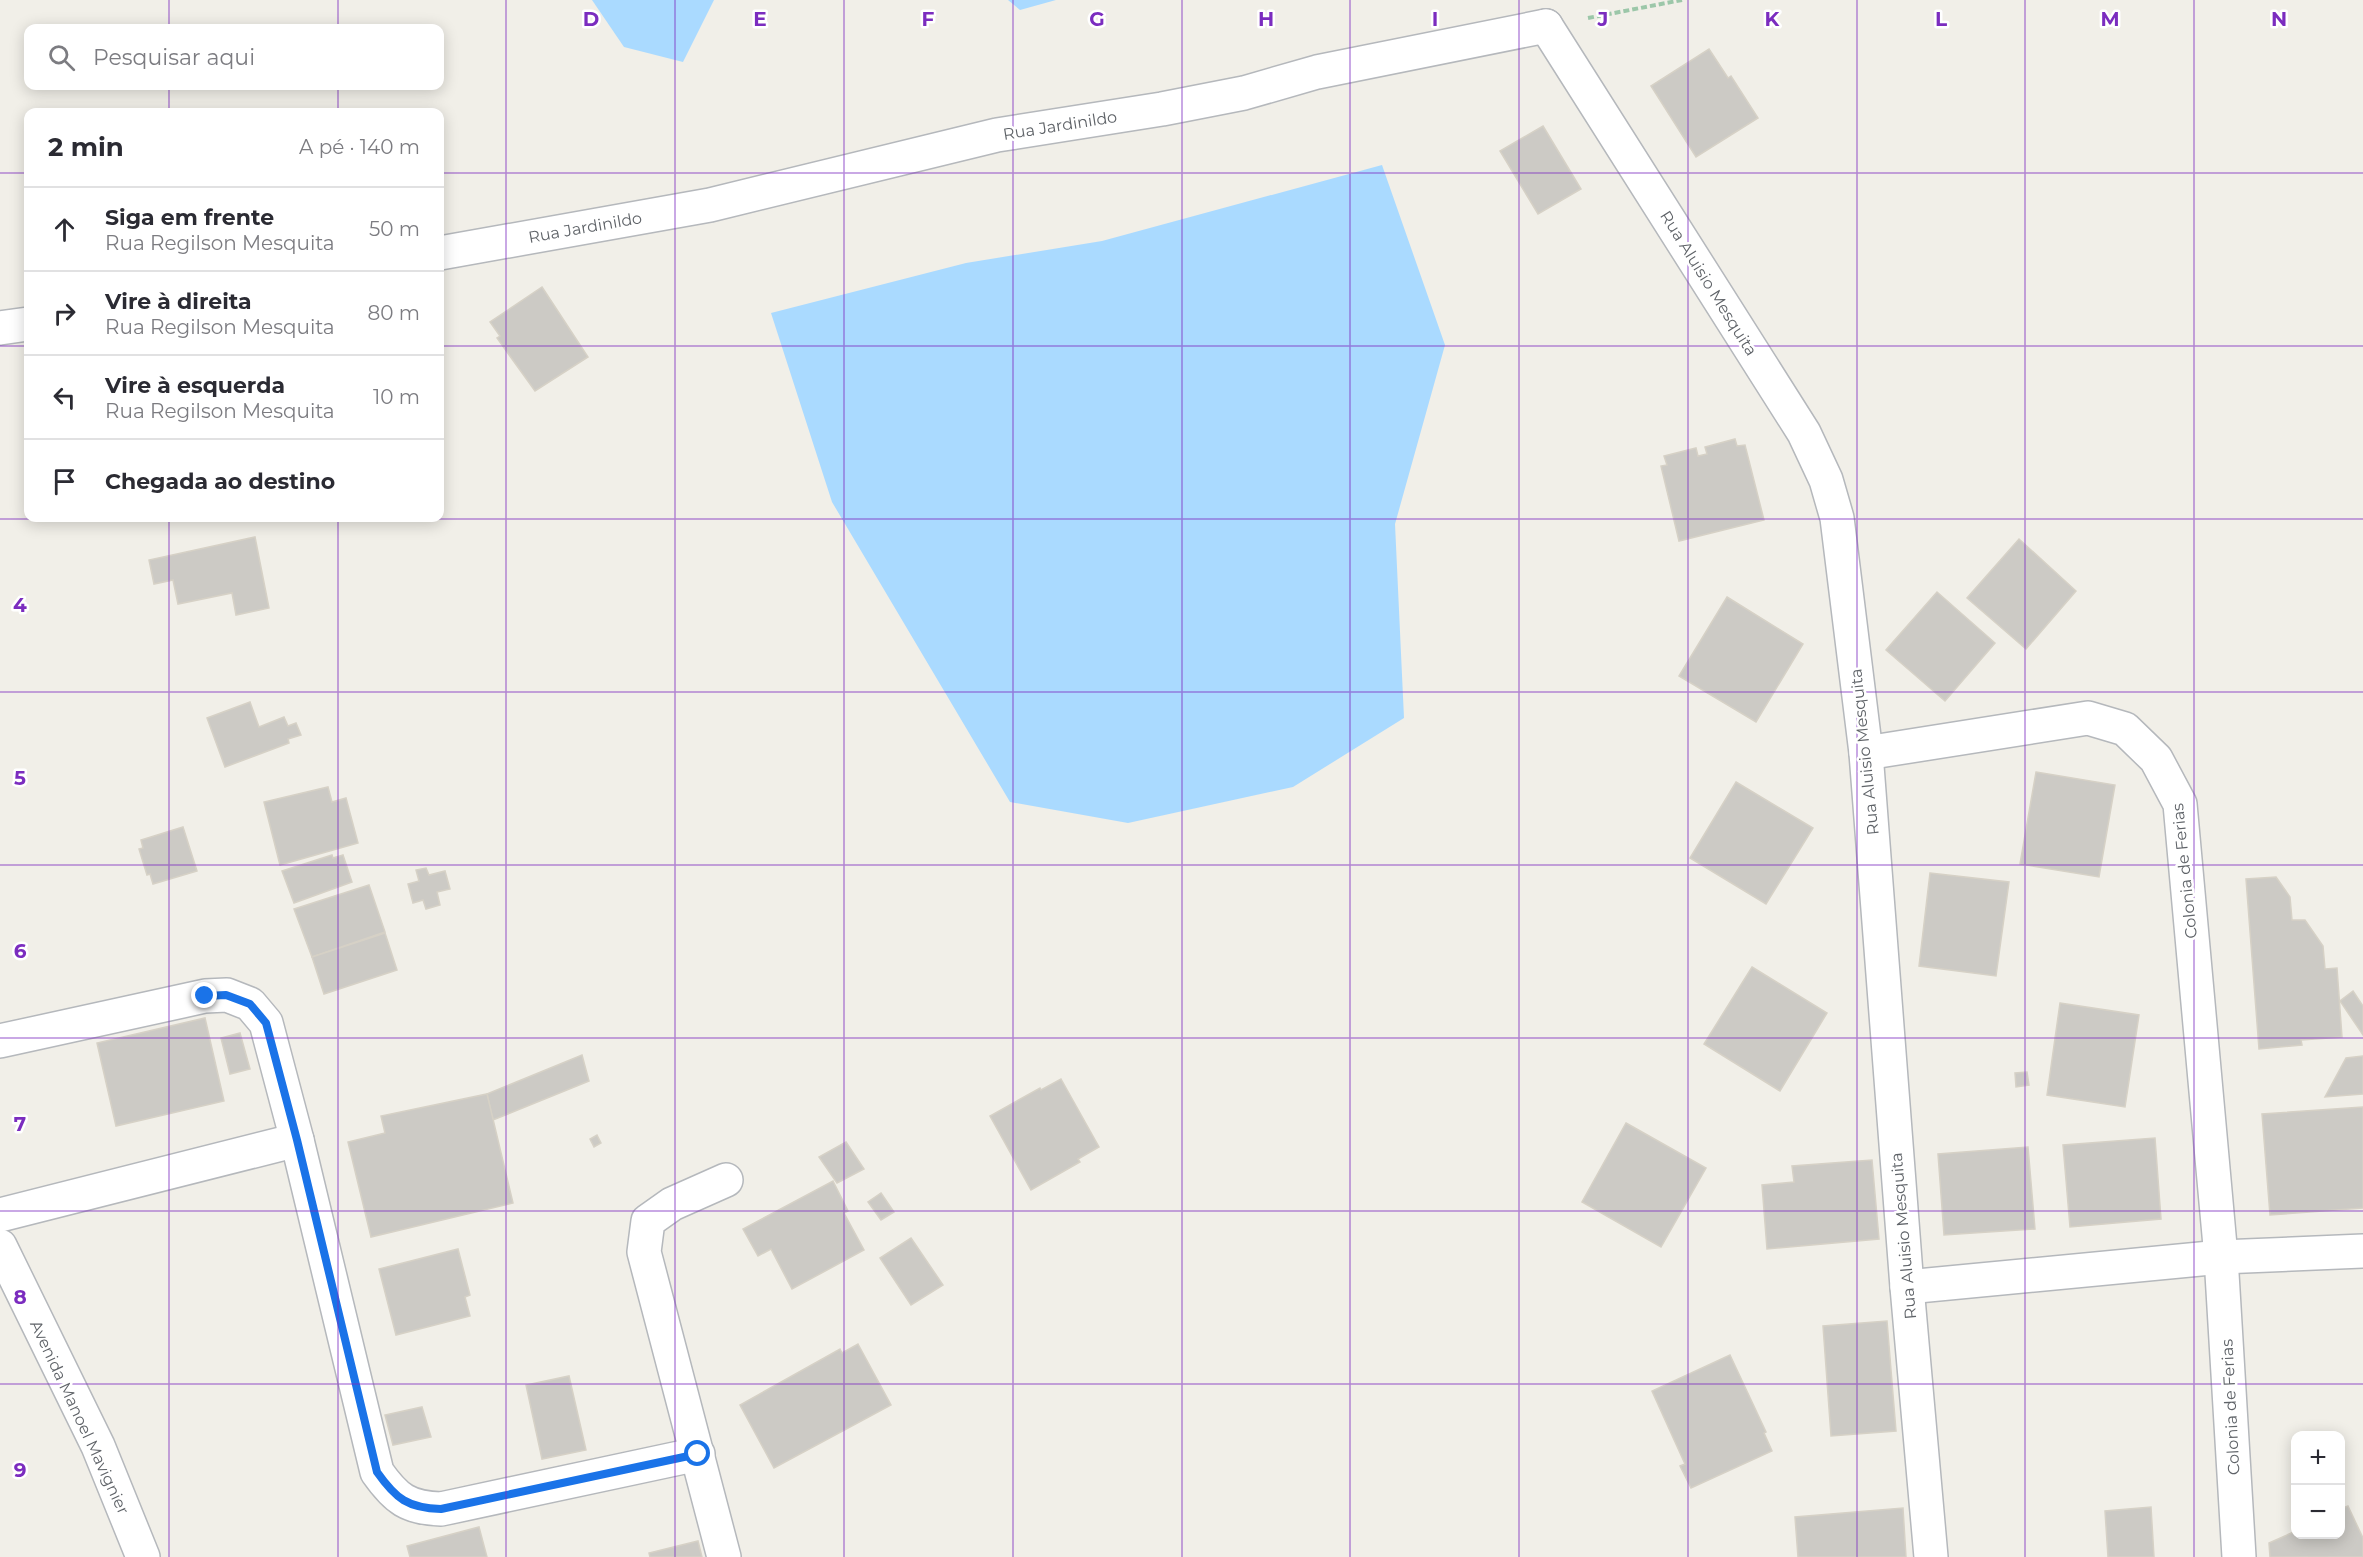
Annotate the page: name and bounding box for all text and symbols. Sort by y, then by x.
text: D [583,7,599,31]
text: E [753,7,767,31]
text: F [922,7,935,31]
text: G [1089,7,1105,31]
text: H [1258,7,1274,31]
text: I [1432,7,1438,31]
text: J [1597,7,1608,31]
text: K [1765,7,1781,31]
text: L [1935,7,1947,31]
text: M [2100,7,2120,31]
text: N [2271,7,2287,31]
search box [24,24,444,90]
icon: search [45,41,78,74]
text: Pesquisar aqui [93,44,255,71]
street label: Rua Jardinildo [1002,107,1118,144]
text: 2 min [48,131,124,163]
text: A pé · 140 m [299,135,420,159]
text: Siga em frente [105,204,274,231]
street label: Rua Aluisio Mesquita [1656,207,1761,359]
street label: Rua Jardinildo [527,208,643,247]
icon: ahead [48,213,81,246]
text: 50 m [369,217,420,241]
text: Rua Regilson Mesquita [105,231,335,255]
text: Vire à direita [105,288,252,315]
icon: right [48,297,81,330]
text: 80 m [368,301,420,325]
text: Rua Regilson Mesquita [105,315,335,339]
text: Vire à esquerda [105,372,285,399]
icon: left [48,381,81,414]
text: 10 m [373,385,420,409]
text: Rua Regilson Mesquita [105,399,335,423]
icon: arrive [48,465,81,498]
text: Chegada ao destino [105,468,335,495]
text: 4 [13,593,27,617]
street label: Rua Aluisio Mesquita [1846,668,1883,836]
text: 5 [14,766,26,790]
street label: Colonia de Ferias [2168,802,2201,940]
text: 6 [14,939,27,963]
route end [191,982,217,1008]
text: 7 [14,1112,26,1136]
street label: Rua Aluisio Mesquita [1887,1152,1920,1320]
text: 8 [13,1285,27,1309]
street label: Avenida Manoel Mavignier [26,1317,133,1517]
street label: Colonia de Ferias [2217,1338,2244,1475]
map controls [2291,1431,2345,1539]
button: + [2291,1431,2345,1485]
route start [684,1440,710,1466]
text: 9 [14,1458,26,1482]
button: − [2291,1485,2345,1539]

